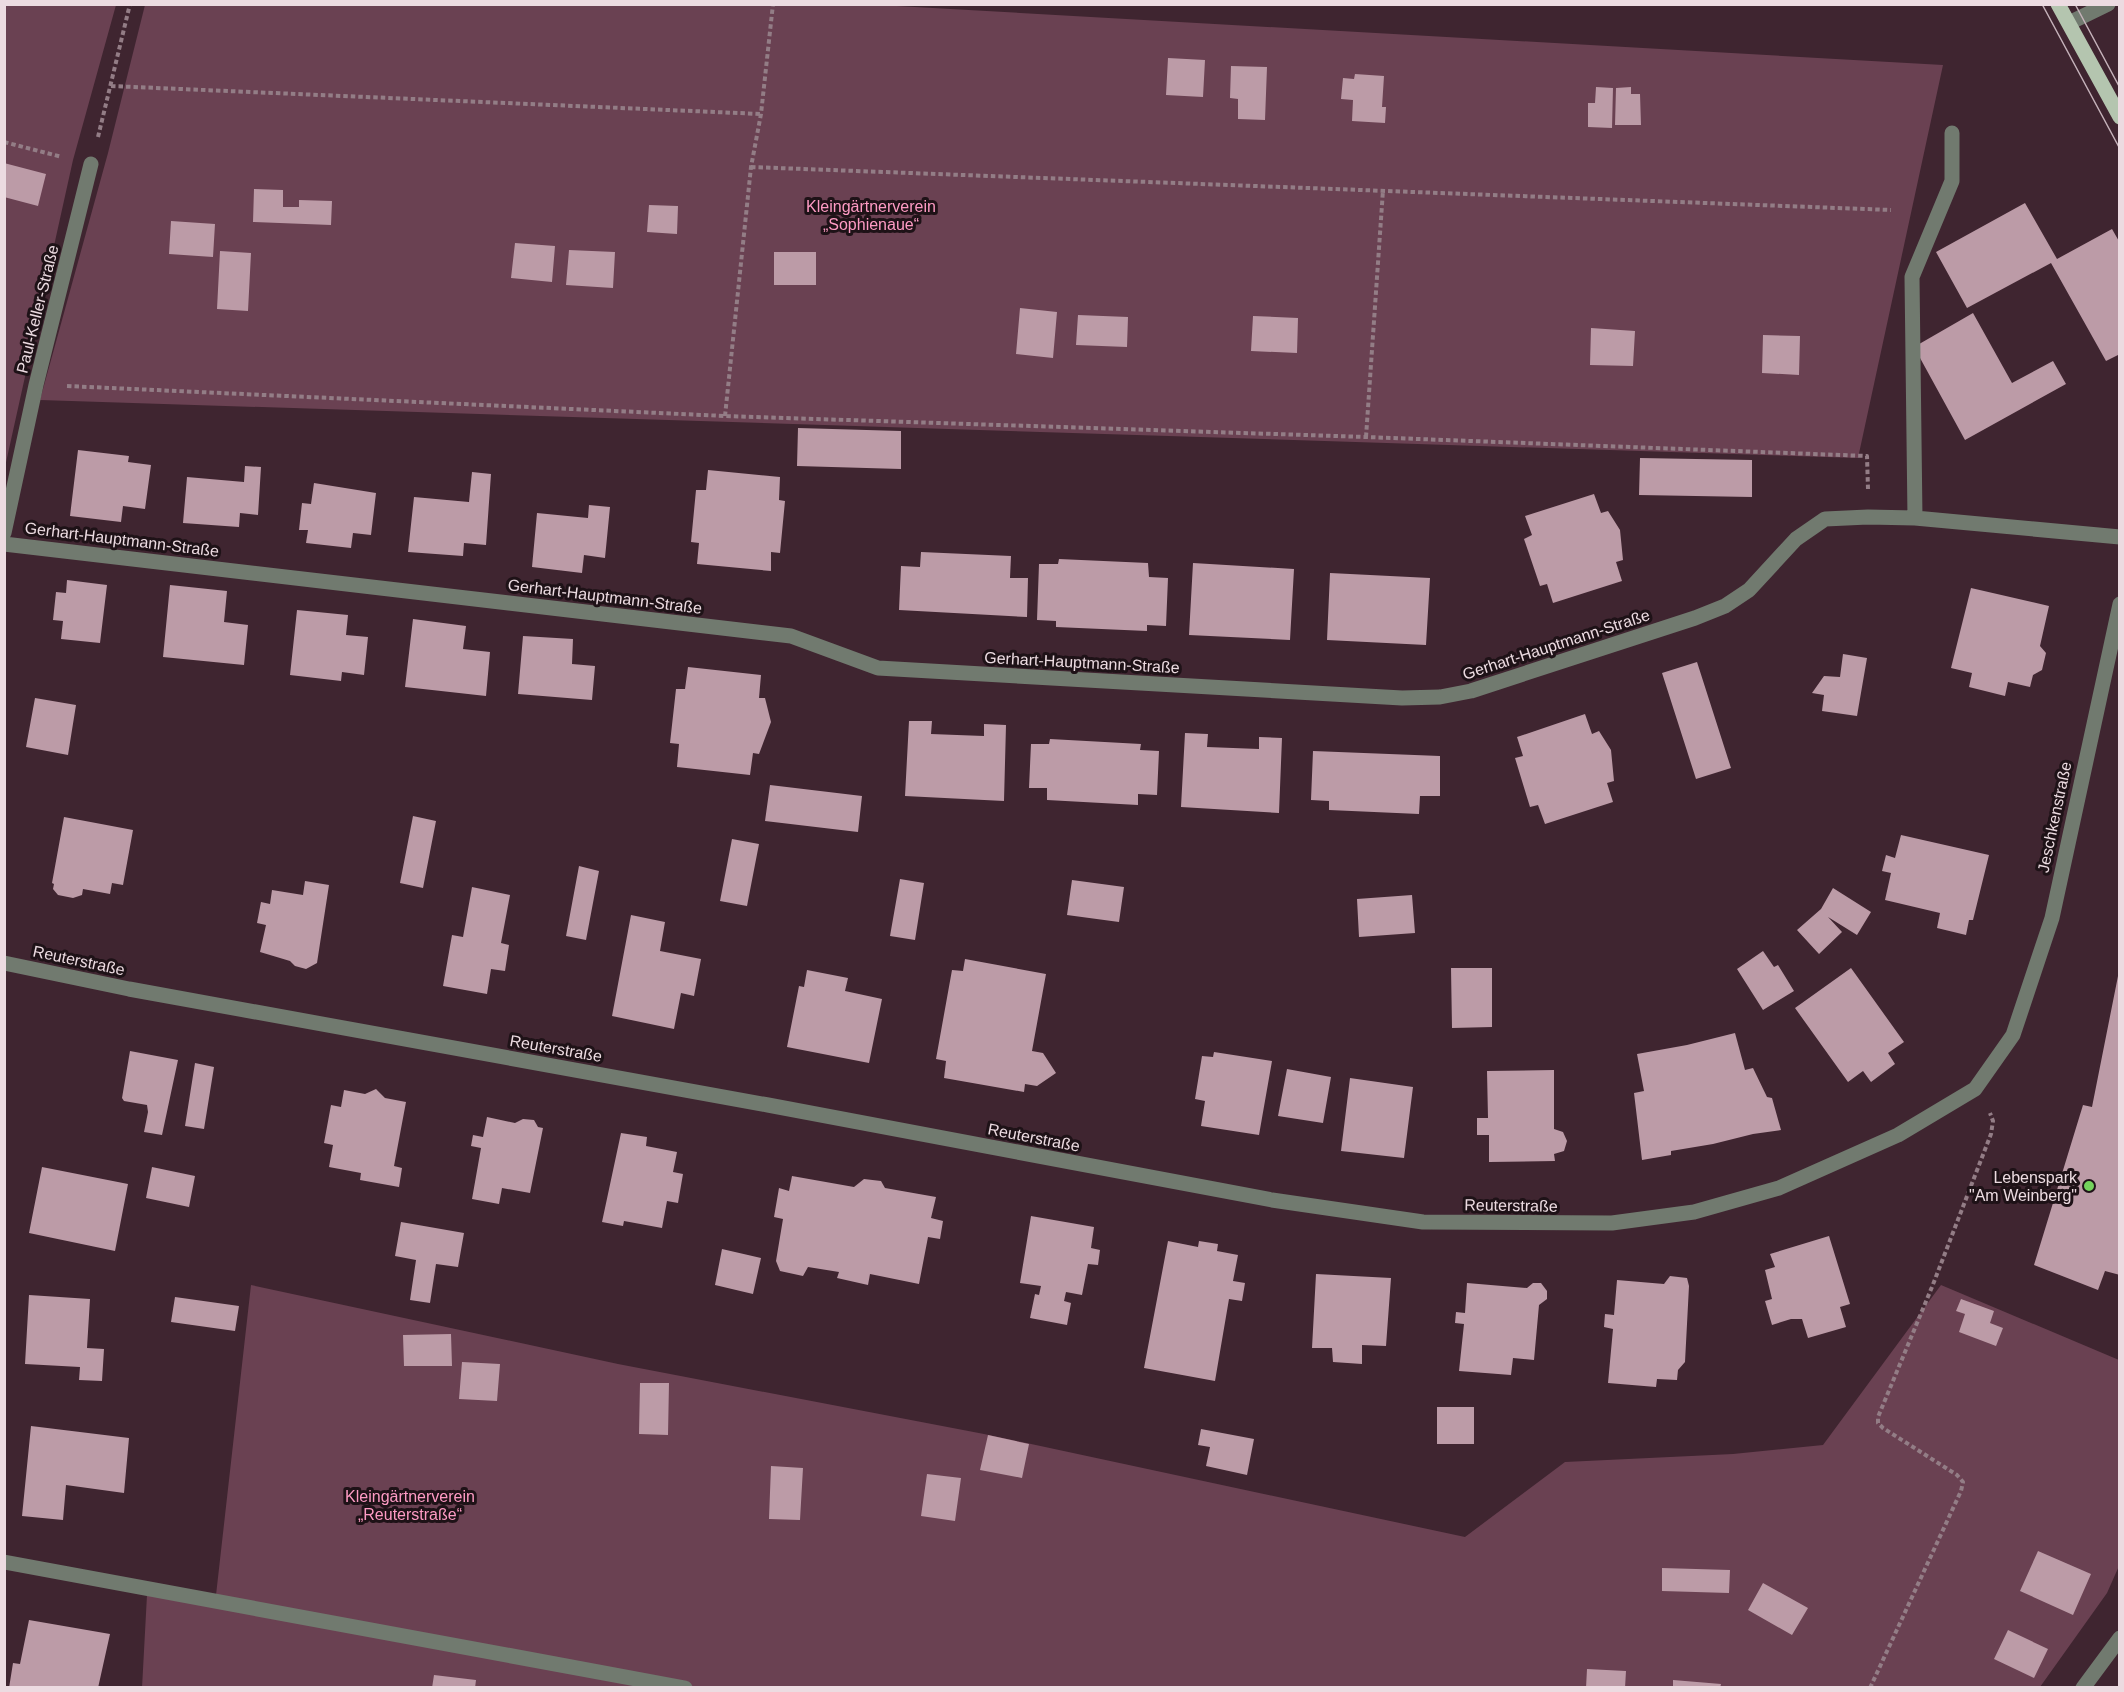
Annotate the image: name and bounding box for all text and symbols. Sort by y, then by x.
park label: Kleingärtnerverein „Sophienaue“ [806,198,936,233]
street label: Paul-Keller-Straße [13,243,62,375]
street label: Gerhart-Hauptmann-Straße [24,519,220,560]
street label: Gerhart-Hauptmann-Straße [507,576,703,617]
street label: Gerhart-Hauptmann-Straße [1460,606,1652,683]
street label: Gerhart-Hauptmann-Straße [984,649,1180,676]
street label: Jeschkenstraße [2034,760,2075,874]
street label: Reuterstraße [31,942,126,979]
street label: Reuterstraße [508,1032,603,1065]
street label: Reuterstraße [986,1120,1081,1155]
place label: Lebenspark "Am Weinberg" [1969,1169,2078,1204]
marker: Lebenspark "Am Weinberg" [2082,1179,2096,1193]
street label: Reuterstraße [1464,1196,1558,1215]
park label: Kleingärtnerverein „Reuterstraße“ [345,1488,475,1523]

